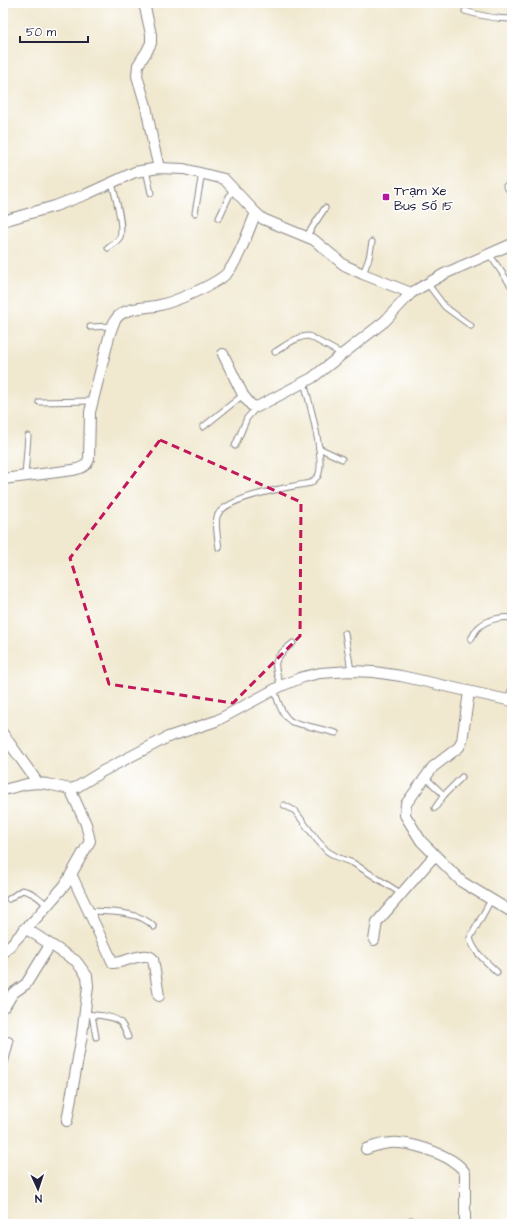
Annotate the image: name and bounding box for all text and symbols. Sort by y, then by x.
scale bar [20,18,88,44]
text: 50 m [26,24,57,41]
place label: Trạm Xe Bus Số 15 [394,182,453,215]
marker: Trạm Xe Bus Số 15 [381,192,391,202]
north arrow [18,1169,58,1209]
text: N [35,1191,42,1206]

